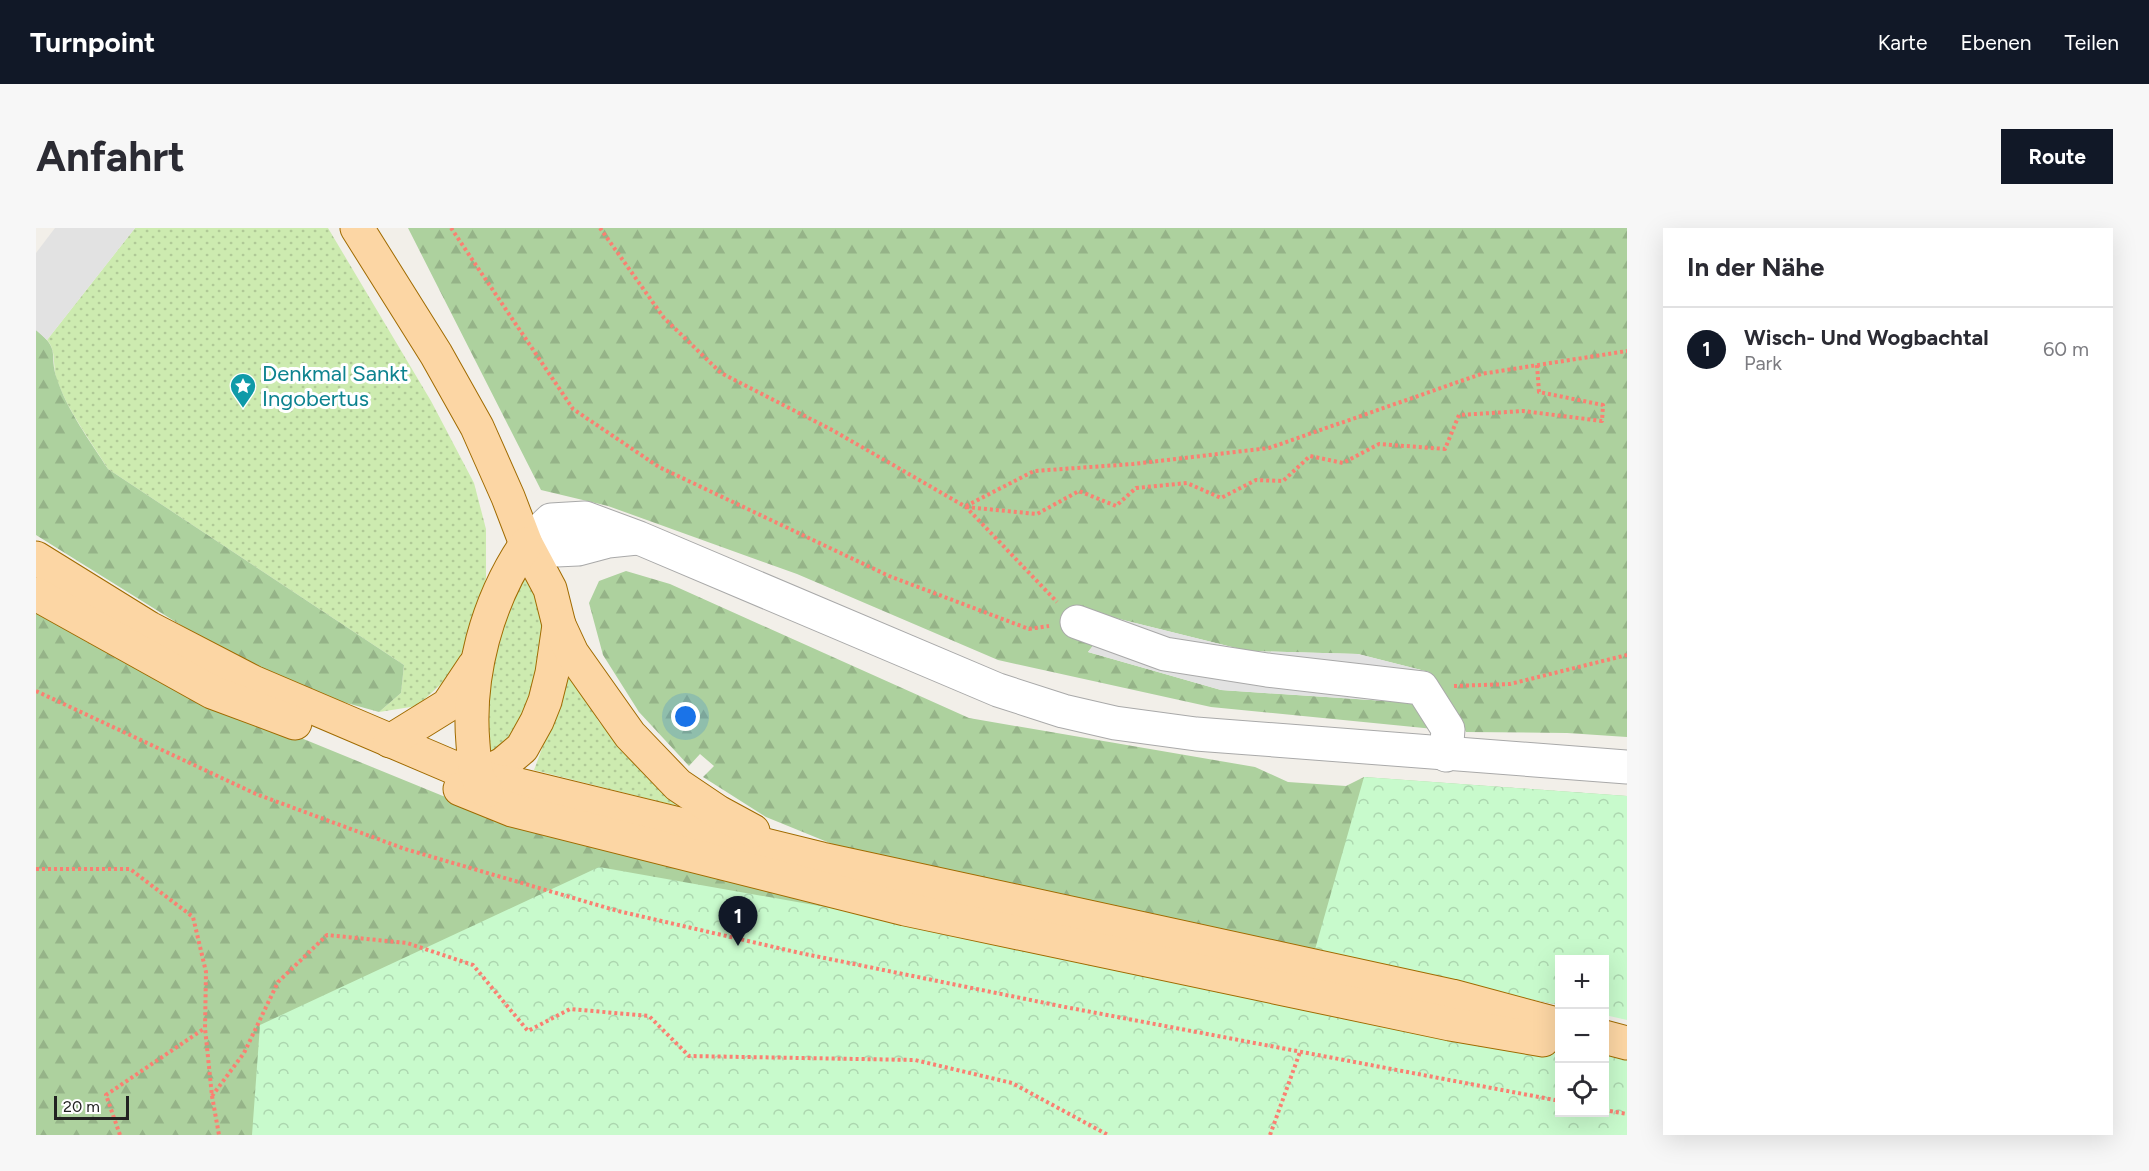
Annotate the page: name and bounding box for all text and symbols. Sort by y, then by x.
text: Turnpoint [30,25,155,59]
text: Karte [1878,30,1927,55]
text: Ebenen [1960,30,2032,55]
text: Teilen [2065,30,2119,55]
button: Route [2001,129,2113,184]
text: Anfahrt [36,131,185,182]
text: In der Nähe [1687,251,1824,283]
text: Wisch- Und Wogbachtal [1744,324,1989,351]
text: 1 [1702,337,1711,361]
text: 60 m [2043,337,2089,361]
text: Park [1744,351,1782,375]
place label: Denkmal Sankt Ingobertus [262,360,408,412]
place icon: Denkmal Sankt Ingobertus [228,371,258,409]
your location [671,702,700,731]
pin: 1 [718,896,758,946]
map controls [1555,955,1609,1117]
button: + [1555,955,1609,1009]
button: − [1555,1009,1609,1063]
button: locate [1555,1063,1609,1117]
scale bar [54,1093,129,1120]
text: 20 m [63,1097,100,1116]

